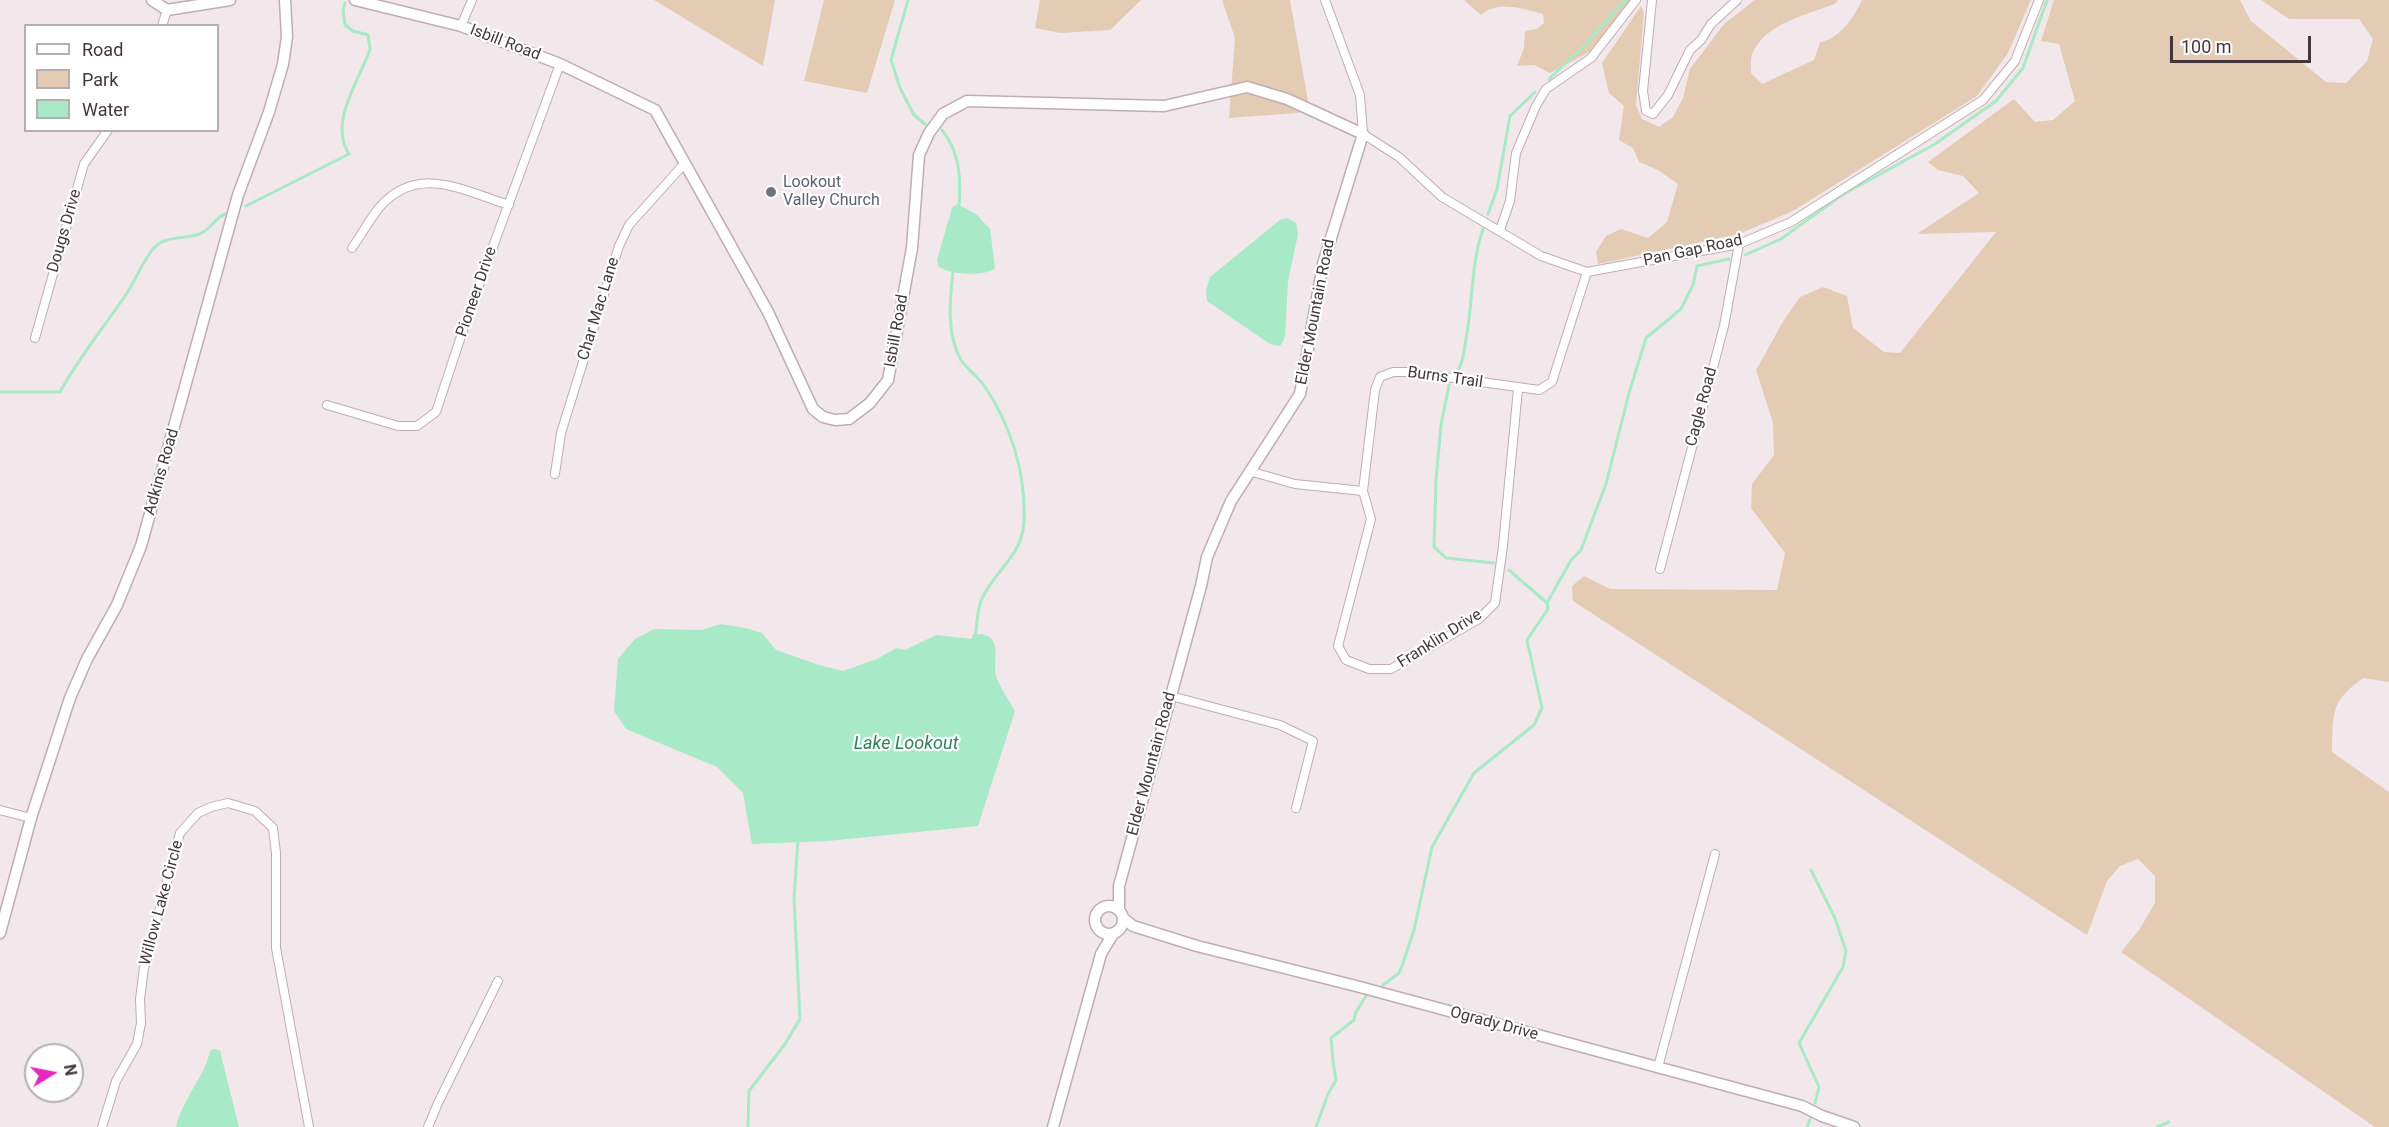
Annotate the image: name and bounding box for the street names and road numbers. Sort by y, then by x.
street label: Isbill Road [467,21,543,65]
street label: Dougs Drive [44,187,86,275]
street label: Pan Gap Road [1642,231,1744,271]
street label: Elder Mountain Road [1292,238,1340,386]
street label: Pioneer Drive [453,244,501,340]
street label: Char Mac Lane [574,255,624,363]
street label: Isbill Road [881,293,913,369]
street label: Burns Trail [1406,363,1484,393]
street label: Cagle Road [1682,365,1722,449]
street label: Adkins Road [140,426,184,518]
street label: Franklin Drive [1394,605,1486,673]
street label: Elder Mountain Road [1124,690,1180,838]
street label: Willow Lake Circle [136,838,188,968]
street label: Ogrady Drive [1448,1003,1540,1045]

